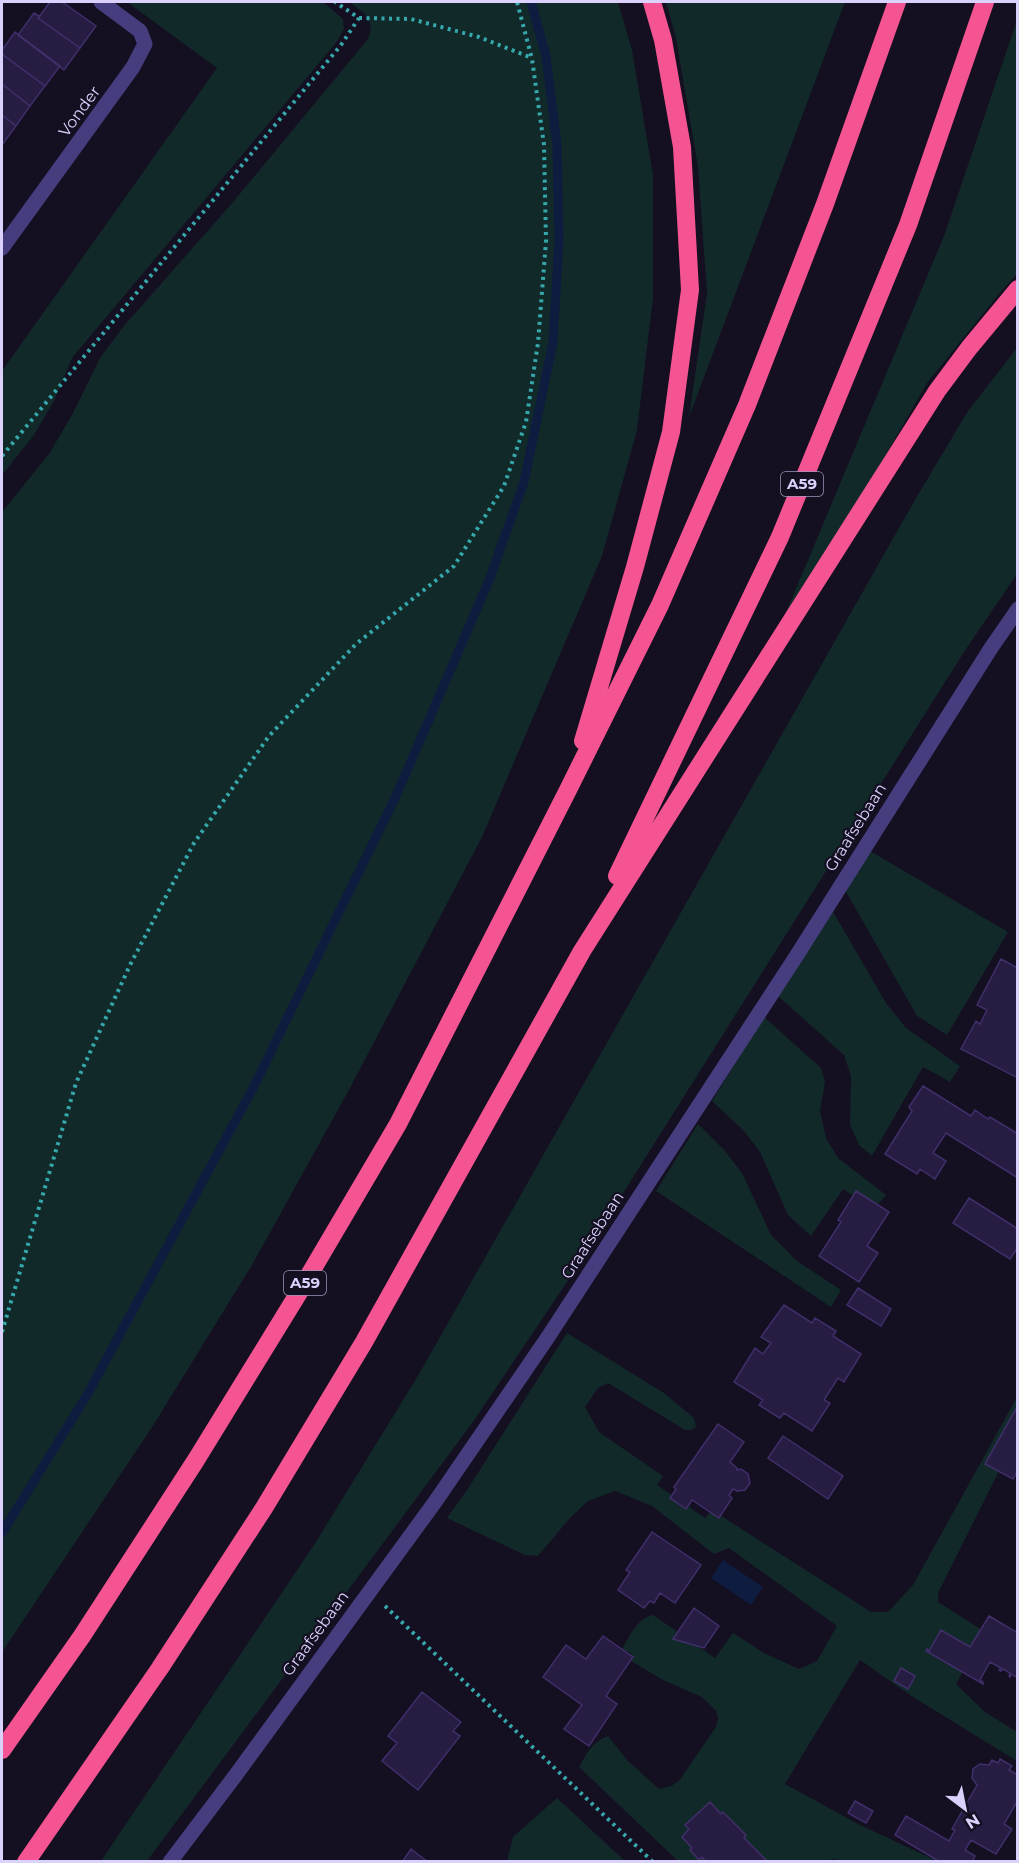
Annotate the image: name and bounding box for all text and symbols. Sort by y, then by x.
street label: Vonder [55,82,104,140]
road number: A59 [781,472,823,496]
street label: Graafsebaan [821,780,890,875]
street label: Graafsebaan [557,1188,628,1283]
road number: A59 [284,1271,326,1295]
street label: Graafsebaan [278,1587,353,1679]
north arrow [935,1779,995,1839]
text: N [962,1810,983,1833]

